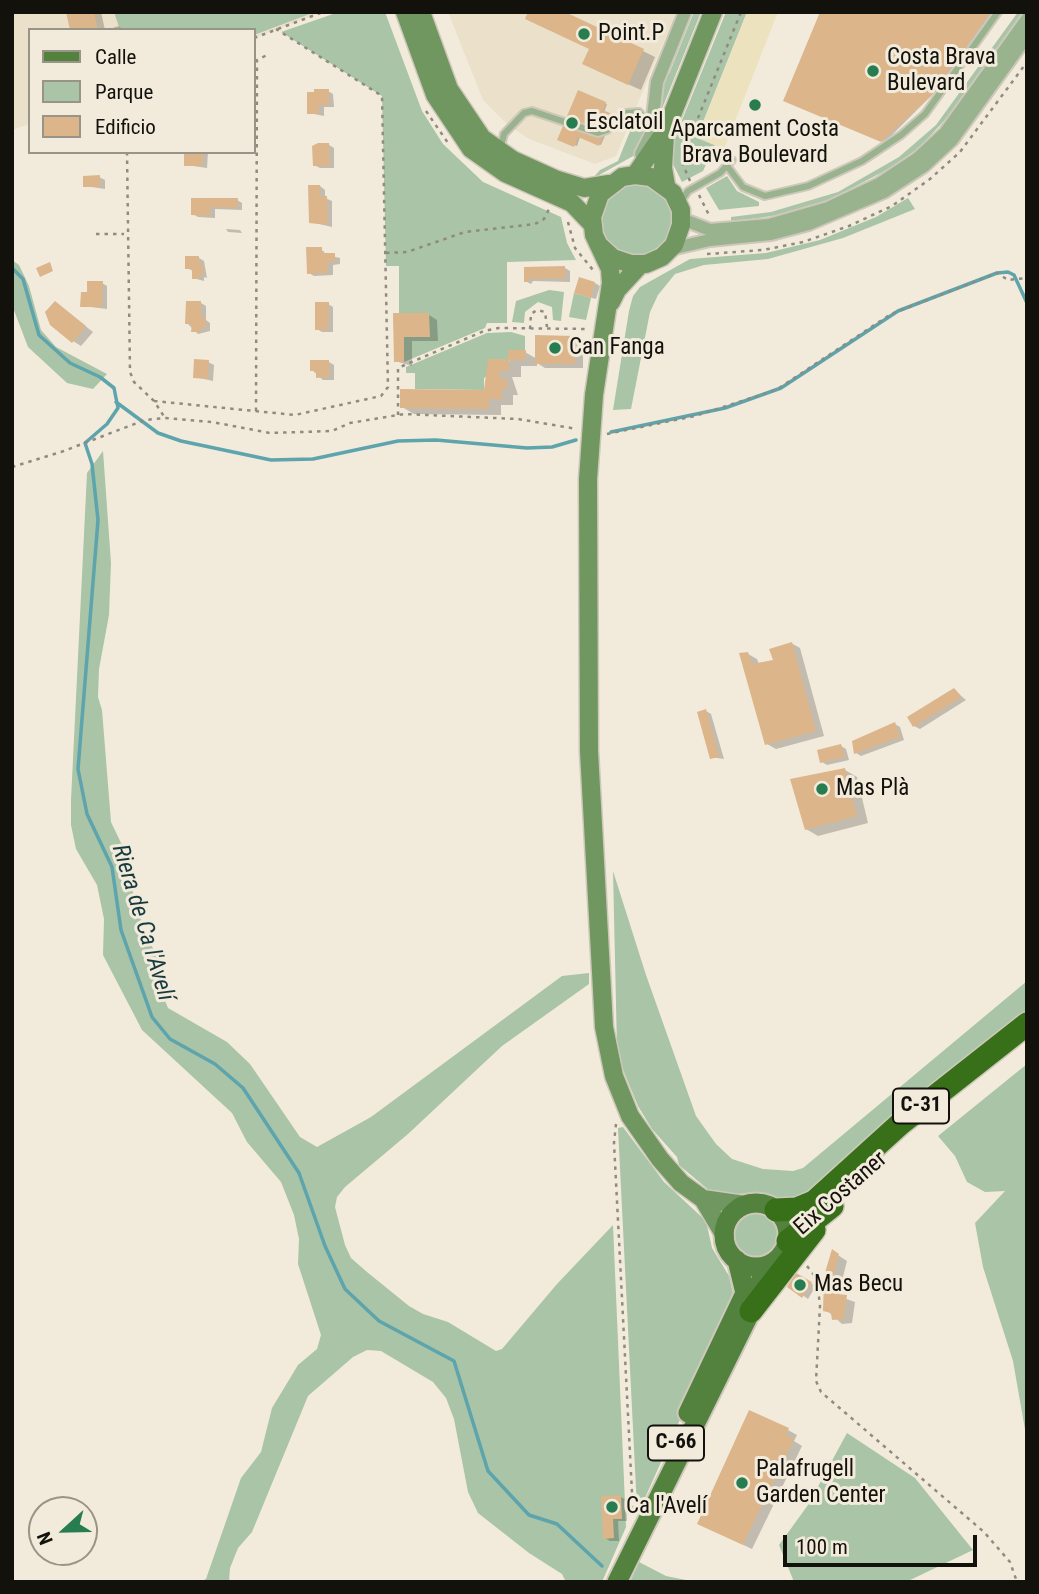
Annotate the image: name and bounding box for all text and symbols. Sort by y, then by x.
place label: Point.P [598,20,664,48]
marker: Point.P [576,26,592,42]
legend [28,28,256,154]
place label: Costa Brava Bulevard [887,44,996,98]
text: Calle [95,45,136,69]
marker: Costa Brava Bulevard [865,63,881,79]
text: Parque [95,80,153,104]
marker: Aparcament Costa Brava Boulevard [747,97,763,113]
place label: Esclatoil [586,109,664,137]
text: Edificio [95,115,156,139]
marker: Esclatoil [564,115,580,131]
place label: Aparcament Costa Brava Boulevard [671,116,839,170]
place label: Can Fanga [569,334,665,362]
marker: Can Fanga [547,340,563,356]
place label: Mas Plà [836,775,909,803]
marker: Mas Plà [814,781,830,797]
water label: Riera de Ca l'Avelí [105,841,179,1005]
road number: C-31 [893,1088,949,1124]
street label: Eix Costaner [789,1146,893,1242]
place label: Mas Becu [814,1271,903,1299]
marker: Mas Becu [792,1277,808,1293]
road number: C-66 [648,1426,704,1460]
place label: Palafrugell Garden Center [756,1456,886,1510]
marker: Palafrugell Garden Center [734,1475,750,1491]
place label: Ca l'Avelí [626,1493,707,1521]
north arrow [28,1496,98,1566]
marker: Ca l'Avelí [604,1499,620,1515]
scale bar [787,1520,981,1564]
text: N [32,1529,58,1548]
text: 100 m [796,1535,848,1559]

